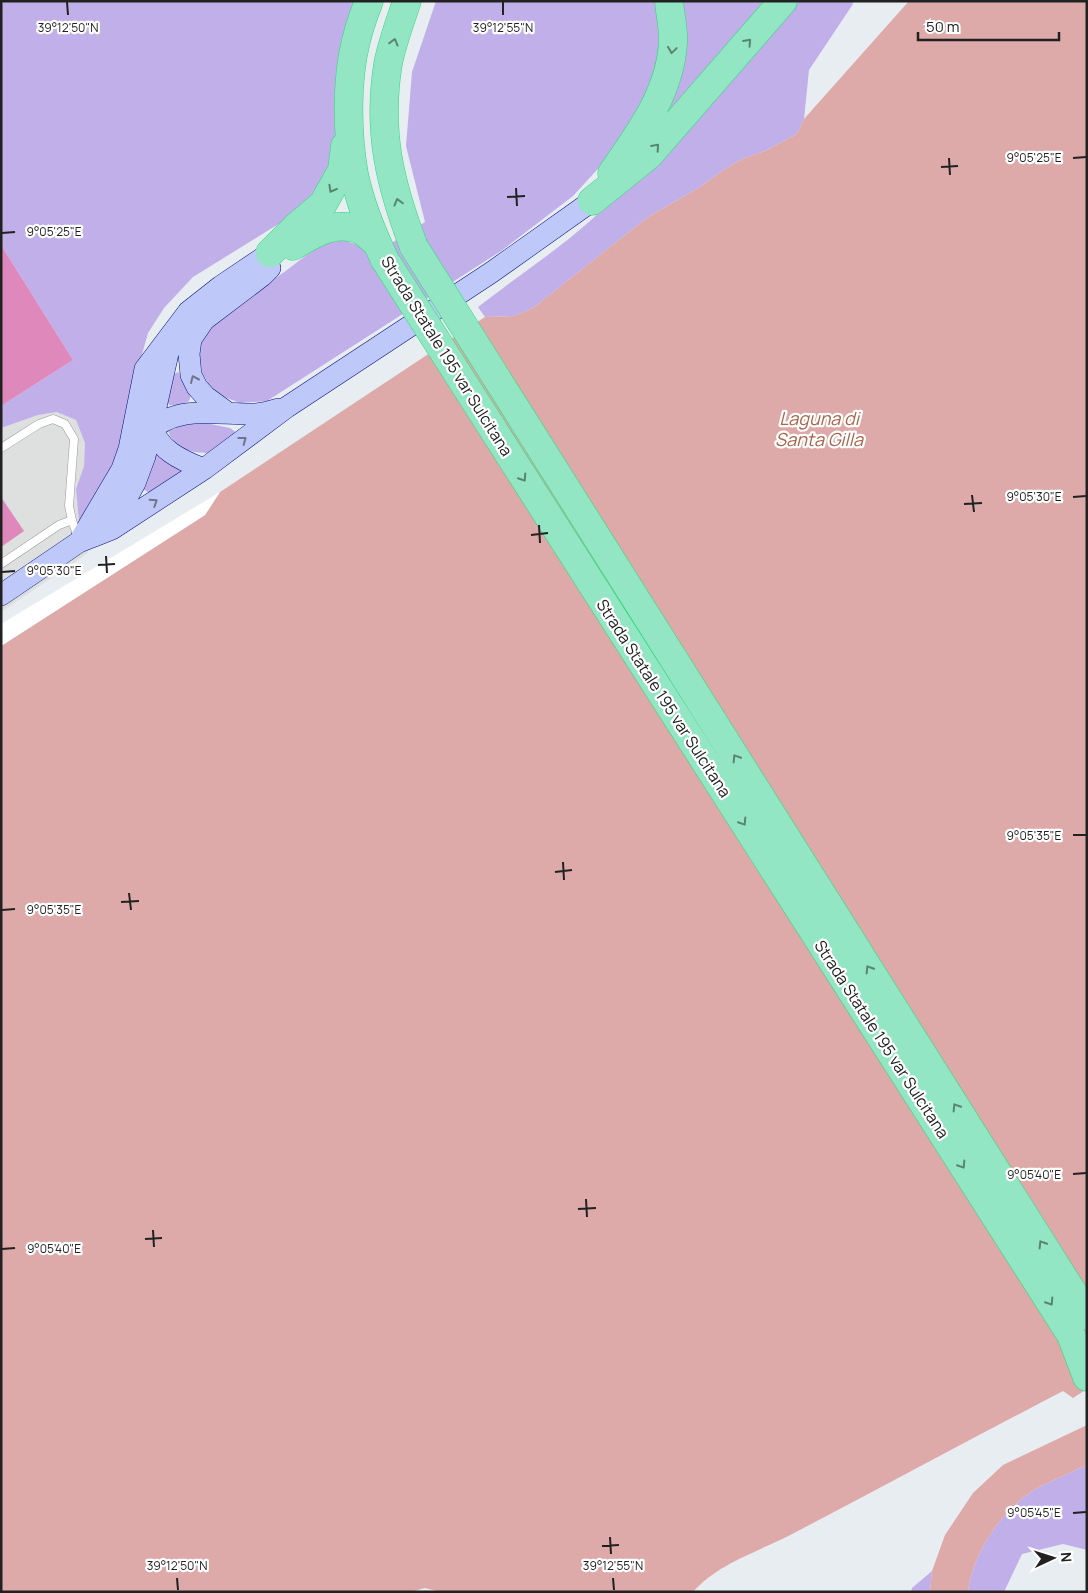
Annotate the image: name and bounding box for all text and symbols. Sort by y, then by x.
scale bar [918,10,1059,42]
text: 50 m [926,16,960,37]
text: 39°12'50"N [38,19,98,36]
text: 39°12'55"N [473,19,533,36]
one-way arrow [388,37,399,46]
one-way arrow [742,39,751,48]
one-way arrow [667,46,678,54]
one-way arrow [650,143,659,152]
text: 9°05'25"E [1007,149,1062,166]
one-way arrow [329,183,339,192]
one-way arrow [393,198,403,206]
text: 9°05'25"E [27,223,82,240]
street label: Strada Statale 195 var Sulcitana [376,252,518,460]
one-way arrow [190,375,200,384]
water label: Laguna di Santa Gilla [775,406,864,451]
one-way arrow [237,437,246,445]
one-way arrow [517,473,527,482]
text: 9°05'30"E [1006,488,1062,505]
one-way arrow [149,499,158,508]
text: 9°05'30"E [26,562,82,579]
street label: Strada Statale 195 var Sulcitana [592,595,736,801]
one-way arrow [732,754,742,763]
one-way arrow [737,816,746,825]
text: 9°05'35"E [1007,827,1062,844]
text: 9°05'35"E [27,901,82,918]
street label: Strada Statale 195 var Sulcitana [810,936,954,1142]
one-way arrow [866,966,875,975]
one-way arrow [952,1103,962,1112]
one-way arrow [956,1159,966,1168]
text: 9°05'40"E [1007,1166,1061,1183]
text: 9°05'40"E [27,1240,81,1257]
one-way arrow [1039,1241,1048,1250]
one-way arrow [1044,1296,1053,1305]
text: 9°05'45"E [1007,1504,1061,1521]
north arrow [1028,1533,1078,1583]
text: N [1057,1551,1076,1563]
text: 39°12'50"N [147,1557,207,1574]
text: 39°12'55"N [583,1557,643,1574]

